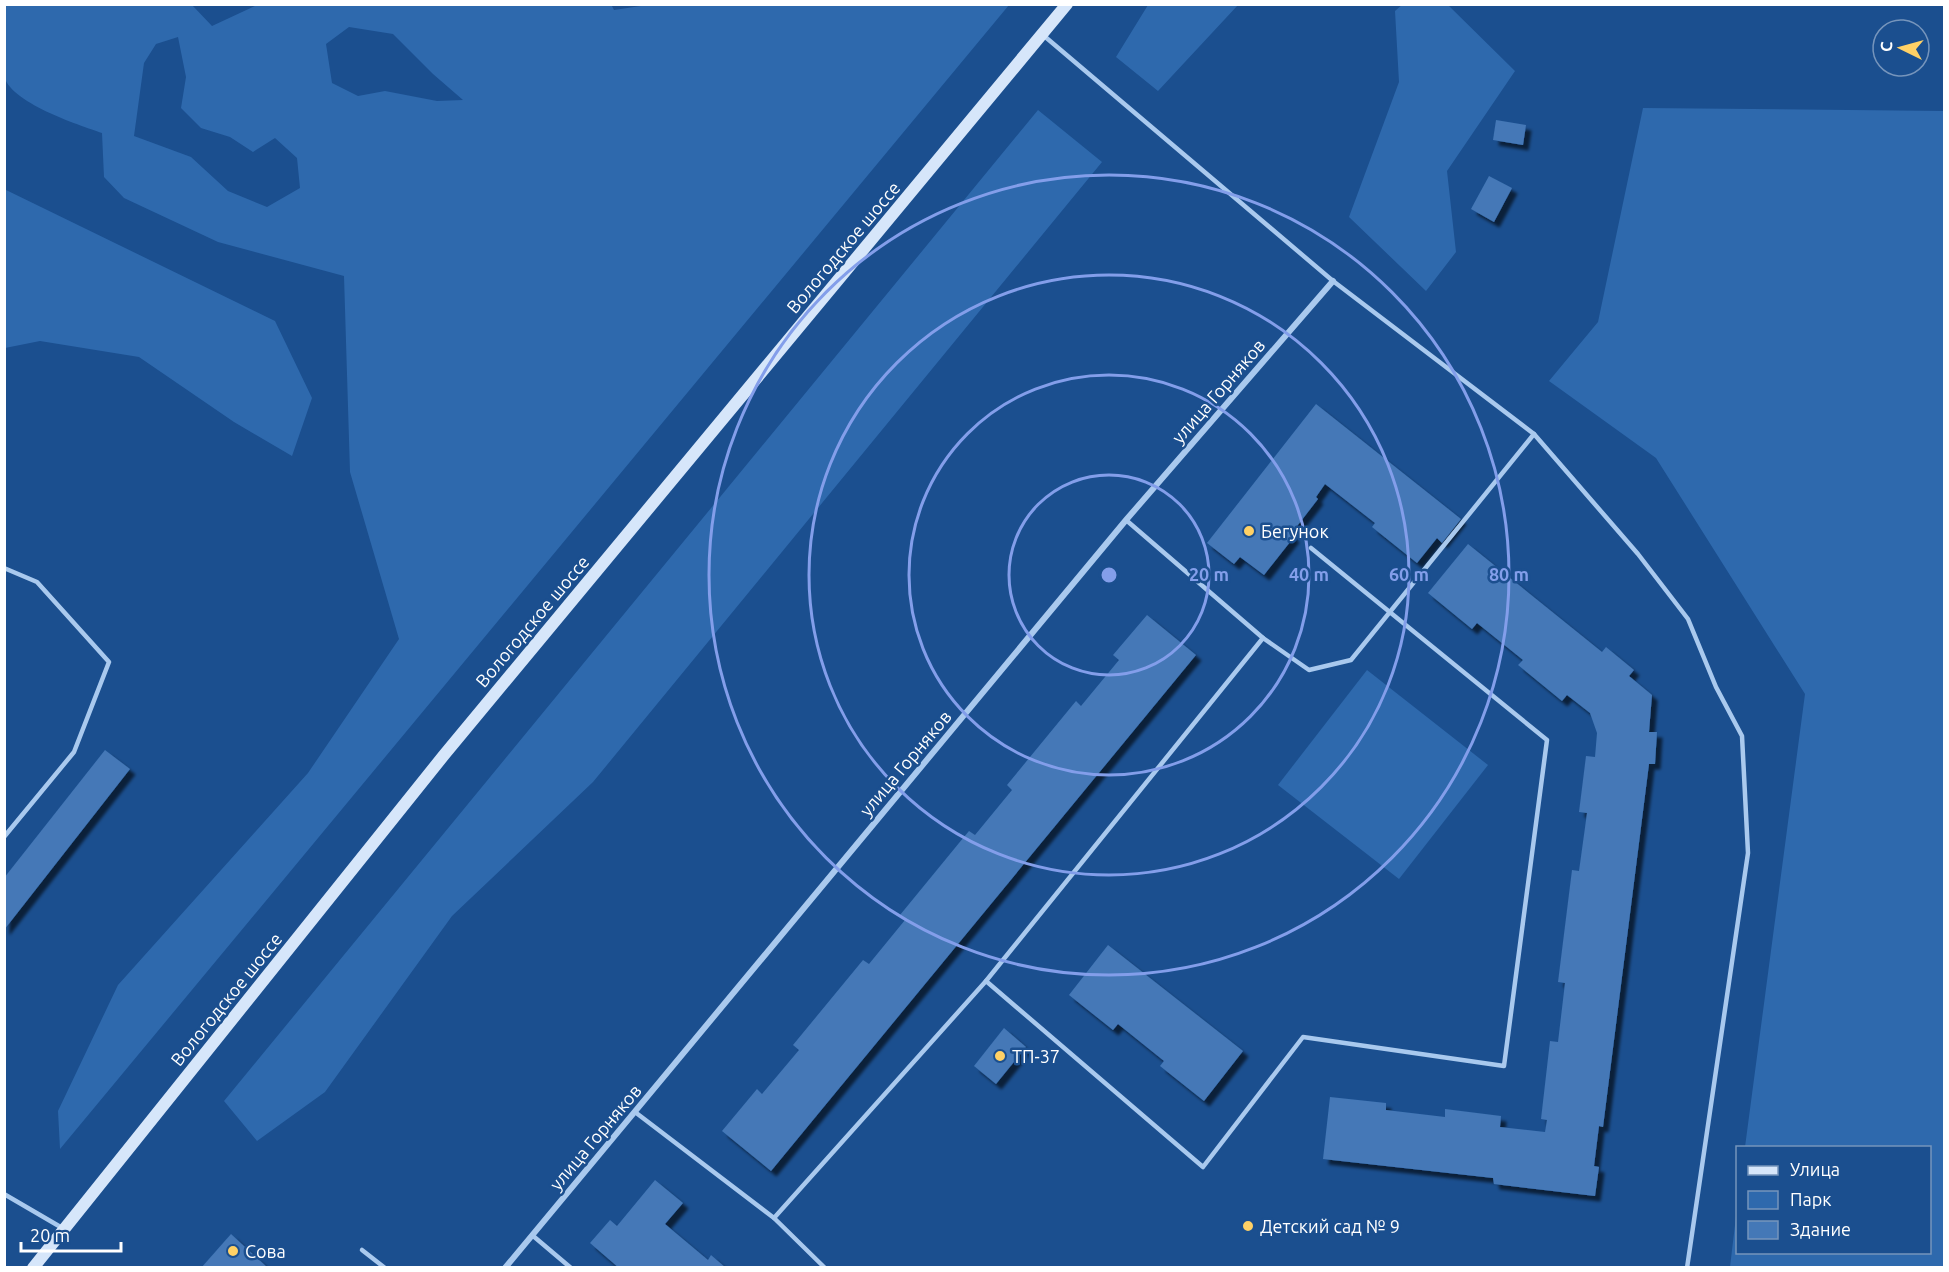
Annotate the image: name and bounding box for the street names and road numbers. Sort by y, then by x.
street label: Вологодское шоссе [782,177,904,317]
street label: улица Горняков [1167,335,1269,447]
street label: Вологодское шоссе [471,551,593,691]
street label: улица Горняков [855,706,955,820]
street label: Вологодское шоссе [166,929,286,1069]
street label: улица Горняков [545,1080,645,1194]

